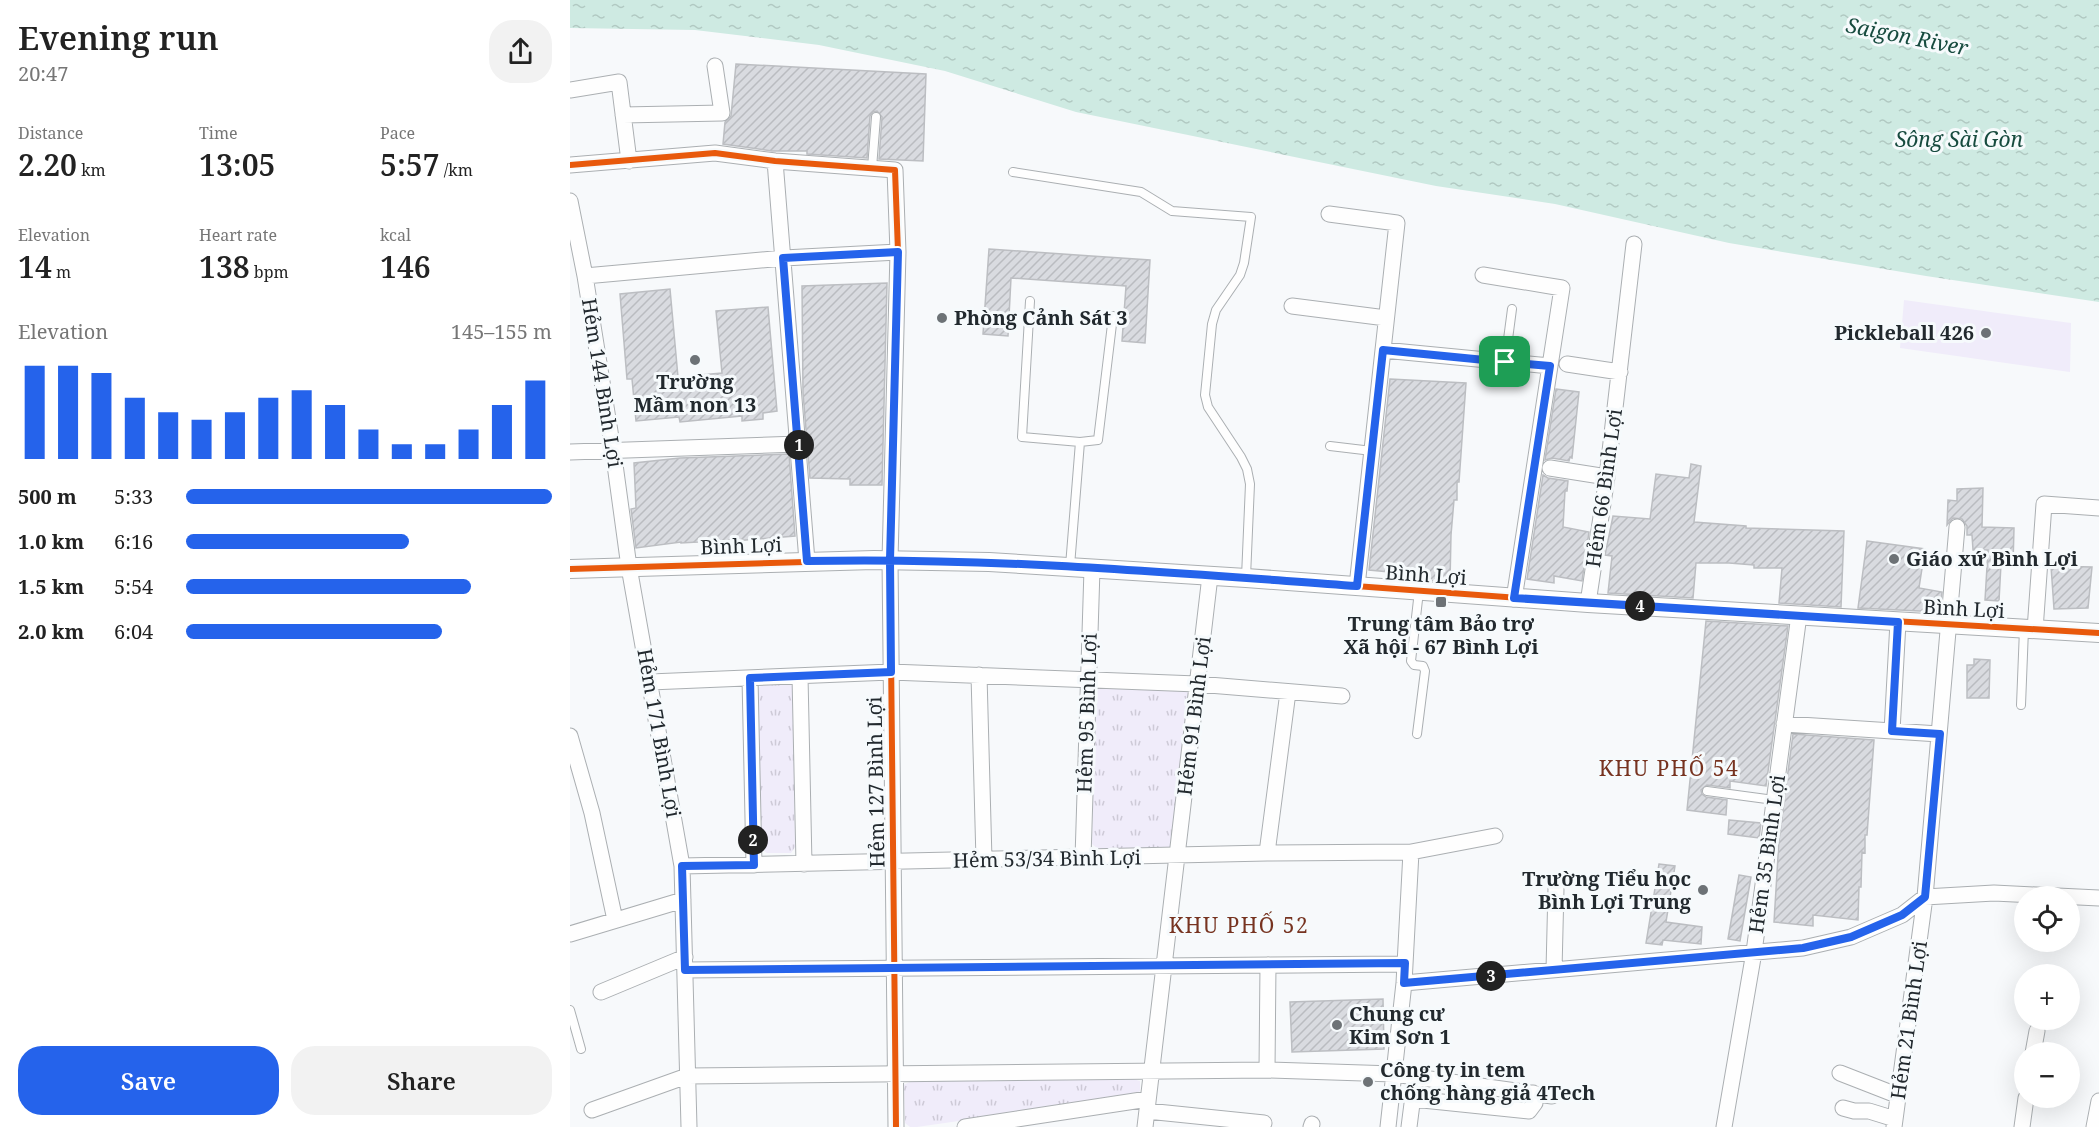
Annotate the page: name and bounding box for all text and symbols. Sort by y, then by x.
water label: Saigon River [1844,10,1971,62]
text: Evening run [18,15,219,60]
button: share [489,20,552,83]
text: 20:47 [18,60,68,87]
text: Distance [18,122,83,144]
text: Time [199,122,238,144]
text: Pace [380,122,415,144]
water label: Sông Sài Gòn [1895,125,2024,153]
text: 2.20 [18,144,77,185]
text: 13:05 [199,144,275,185]
text: 5:57 [380,144,440,185]
text: km [77,159,106,181]
text: /km [440,159,473,181]
text: Elevation [18,224,90,246]
text: Heart rate [199,224,277,246]
text: kcal [380,224,411,246]
text: 14 [18,246,52,287]
text: 138 [199,246,250,287]
text: 146 [380,246,431,287]
text: m [52,261,71,283]
text: bpm [250,261,289,283]
street label: Hẻm 144 Bình Lợi [576,296,629,470]
place label: Phòng Cảnh Sát 3 [954,304,1128,331]
marker: Phòng Cảnh Sát 3 [935,311,949,325]
text: Elevation [18,318,108,345]
text: 145–155 m [451,318,552,345]
place label: Pickleball 426 [1834,319,1974,346]
marker: Pickleball 426 [1979,326,1993,340]
pin [1479,336,1530,387]
icon: arrive [1488,345,1521,378]
marker: Trường Mầm non 13 [688,353,702,367]
place label: Trường Mầm non 13 [634,368,756,418]
street label: Hẻm 66 Bình Lợi [1579,406,1628,569]
pin: 1 [784,430,814,460]
text: 1 [794,434,804,456]
text: 500 m [18,483,77,510]
text: 5:33 [114,483,153,510]
text: 1.0 km [18,528,84,555]
text: 6:16 [114,528,153,555]
street label: Bình Lợi [700,531,783,560]
place label: Giáo xứ Bình Lợi [1906,545,2078,572]
marker: Giáo xứ Bình Lợi [1887,552,1901,566]
street label: Bình Lợi [1384,558,1468,591]
text: 1.5 km [18,573,84,600]
text: 5:54 [114,573,153,600]
pin: 4 [1625,591,1655,621]
street label: Bình Lợi [1923,593,2006,624]
marker: Trung tâm Bảo trợ Xã hội - 67 Bình Lợi [1434,595,1448,609]
text: 4 [1635,595,1645,617]
place label: Trung tâm Bảo trợ Xã hội - 67 Bình Lợi [1343,610,1539,660]
text: 2.0 km [18,618,84,645]
text: 6:04 [114,618,153,645]
street label: Hẻm 95 Bình Lợi [1070,632,1103,793]
street label: Hẻm 91 Bình Lợi [1170,634,1217,797]
street label: Hẻm 171 Bình Lợi [631,646,688,820]
street label: Hẻm 127 Bình Lợi [860,696,890,868]
district label: KHU PHỐ 54 [1599,754,1739,782]
street label: Hẻm 35 Bình Lợi [1742,772,1791,935]
pin: 2 [738,825,768,855]
text: 2 [748,829,758,851]
street label: Hẻm 53/34 Bình Lợi [953,843,1142,874]
place label: Trường Tiểu học Bình Lợi Trung [1522,865,1692,915]
marker: Trường Tiểu học Bình Lợi Trung [1696,883,1710,897]
map controls [2014,886,2080,1108]
button: locate [2014,886,2080,952]
district label: KHU PHỐ 52 [1169,911,1309,939]
street label: Hẻm 21 Bình Lợi [1884,938,1933,1101]
pin: 3 [1476,961,1506,991]
button: + [2014,964,2080,1030]
text: 3 [1486,965,1496,987]
place label: Chung cư Kim Sơn 1 [1349,1000,1451,1050]
marker: Chung cư Kim Sơn 1 [1330,1018,1344,1032]
button: − [2014,1042,2080,1108]
button: Save [18,1046,279,1115]
button: Share [291,1046,552,1115]
place label: Công ty in tem chống hàng giả 4Tech [1380,1056,1595,1106]
marker: Công ty in tem chống hàng giả 4Tech [1361,1075,1375,1089]

